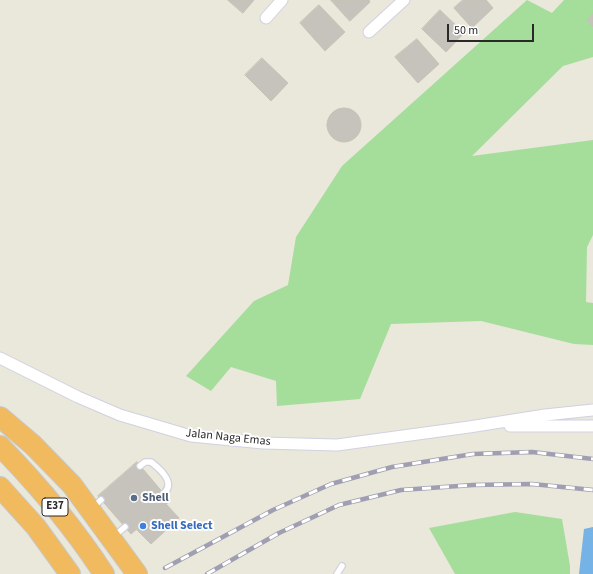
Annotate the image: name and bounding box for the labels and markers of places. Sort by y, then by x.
place label: Shell [142,491,169,505]
marker: Shell [129,493,139,503]
place label: Shell Select [151,519,213,533]
marker: Shell Select [138,521,148,531]

